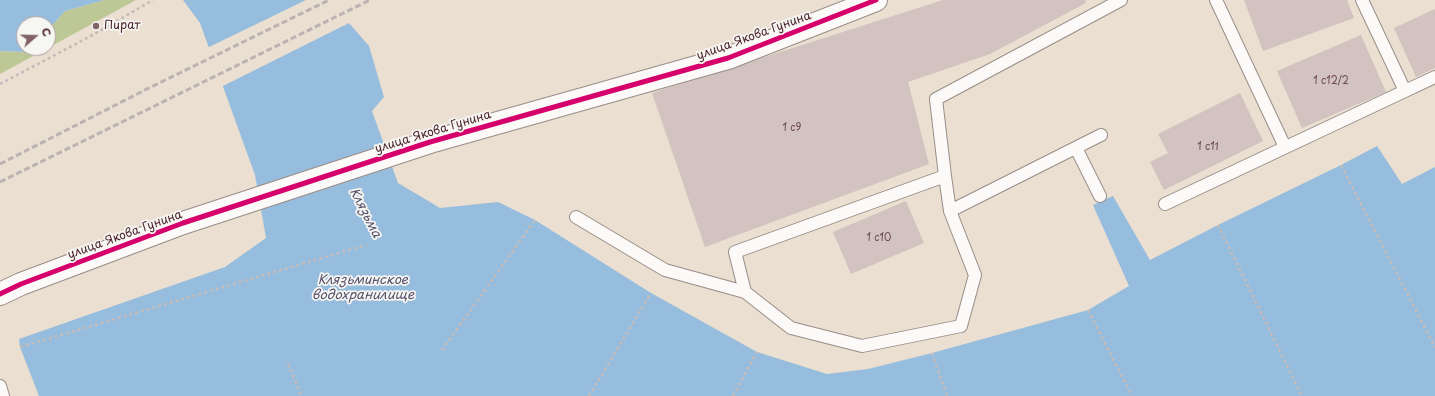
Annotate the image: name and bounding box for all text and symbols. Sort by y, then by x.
street label: улица Якова Гунина [695,9,813,63]
north arrow [16,16,56,56]
place label: Пират [104,19,140,33]
marker: Пират [91,21,101,31]
text: С [37,25,56,39]
house number: 1 с12/2 [1313,75,1349,87]
street label: улица Якова Гунина [373,107,493,157]
house number: 1 с9 [783,122,801,134]
house number: 1 с11 [1197,141,1219,153]
water label: Клязьма [346,185,384,241]
street label: улица Якова Гунина [66,208,184,262]
house number: 1 с10 [867,232,891,244]
water label: Клязьминское водохранилище [312,272,414,303]

